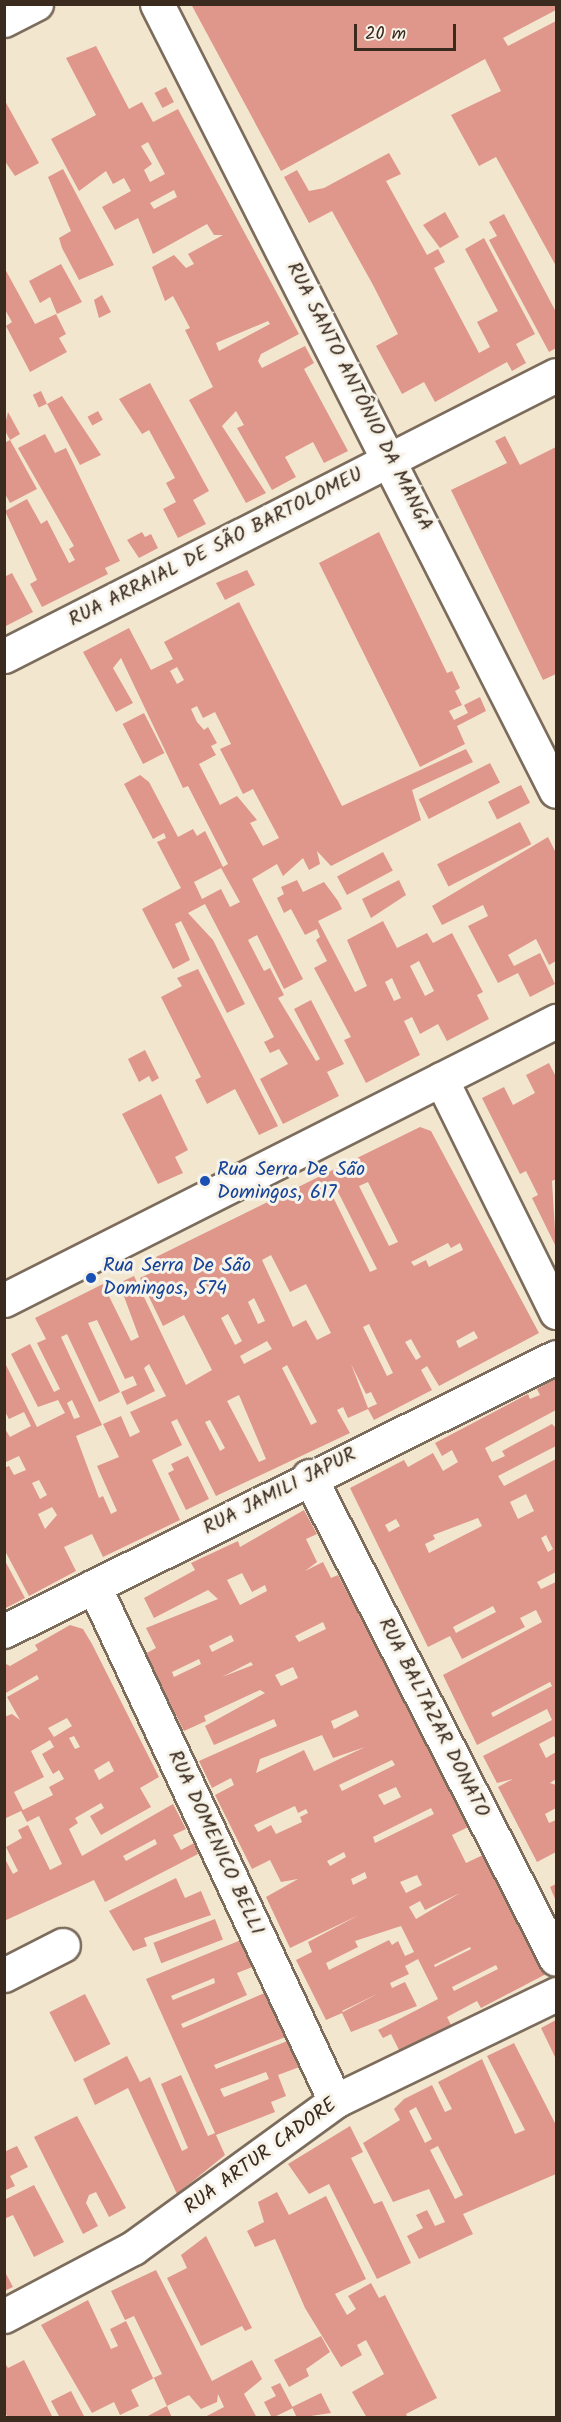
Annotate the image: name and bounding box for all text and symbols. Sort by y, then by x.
scale bar [357,12,459,50]
text: 20 m [365,20,406,49]
street label: RUA SANTO ANTÔNIO DA MANGA [280,258,438,536]
street label: RUA ARRAIAL DE SÃO BARTOLOMEU [65,463,367,633]
place label: Rua Serra De São Domingos, 617 [217,1158,365,1205]
marker: Rua Serra De São Domingos, 617 [198,1174,212,1188]
place label: Rua Serra De São Domingos, 574 [103,1254,251,1301]
marker: Rua Serra De São Domingos, 574 [84,1271,98,1285]
street label: RUA JAMILI JAPUR [199,1443,361,1541]
street label: RUA BALTAZAR DONATO [372,1614,494,1822]
street label: RUA DOMENICO BELLI [162,1747,268,1939]
street label: RUA ARTUR CADORE [180,2094,342,2220]

